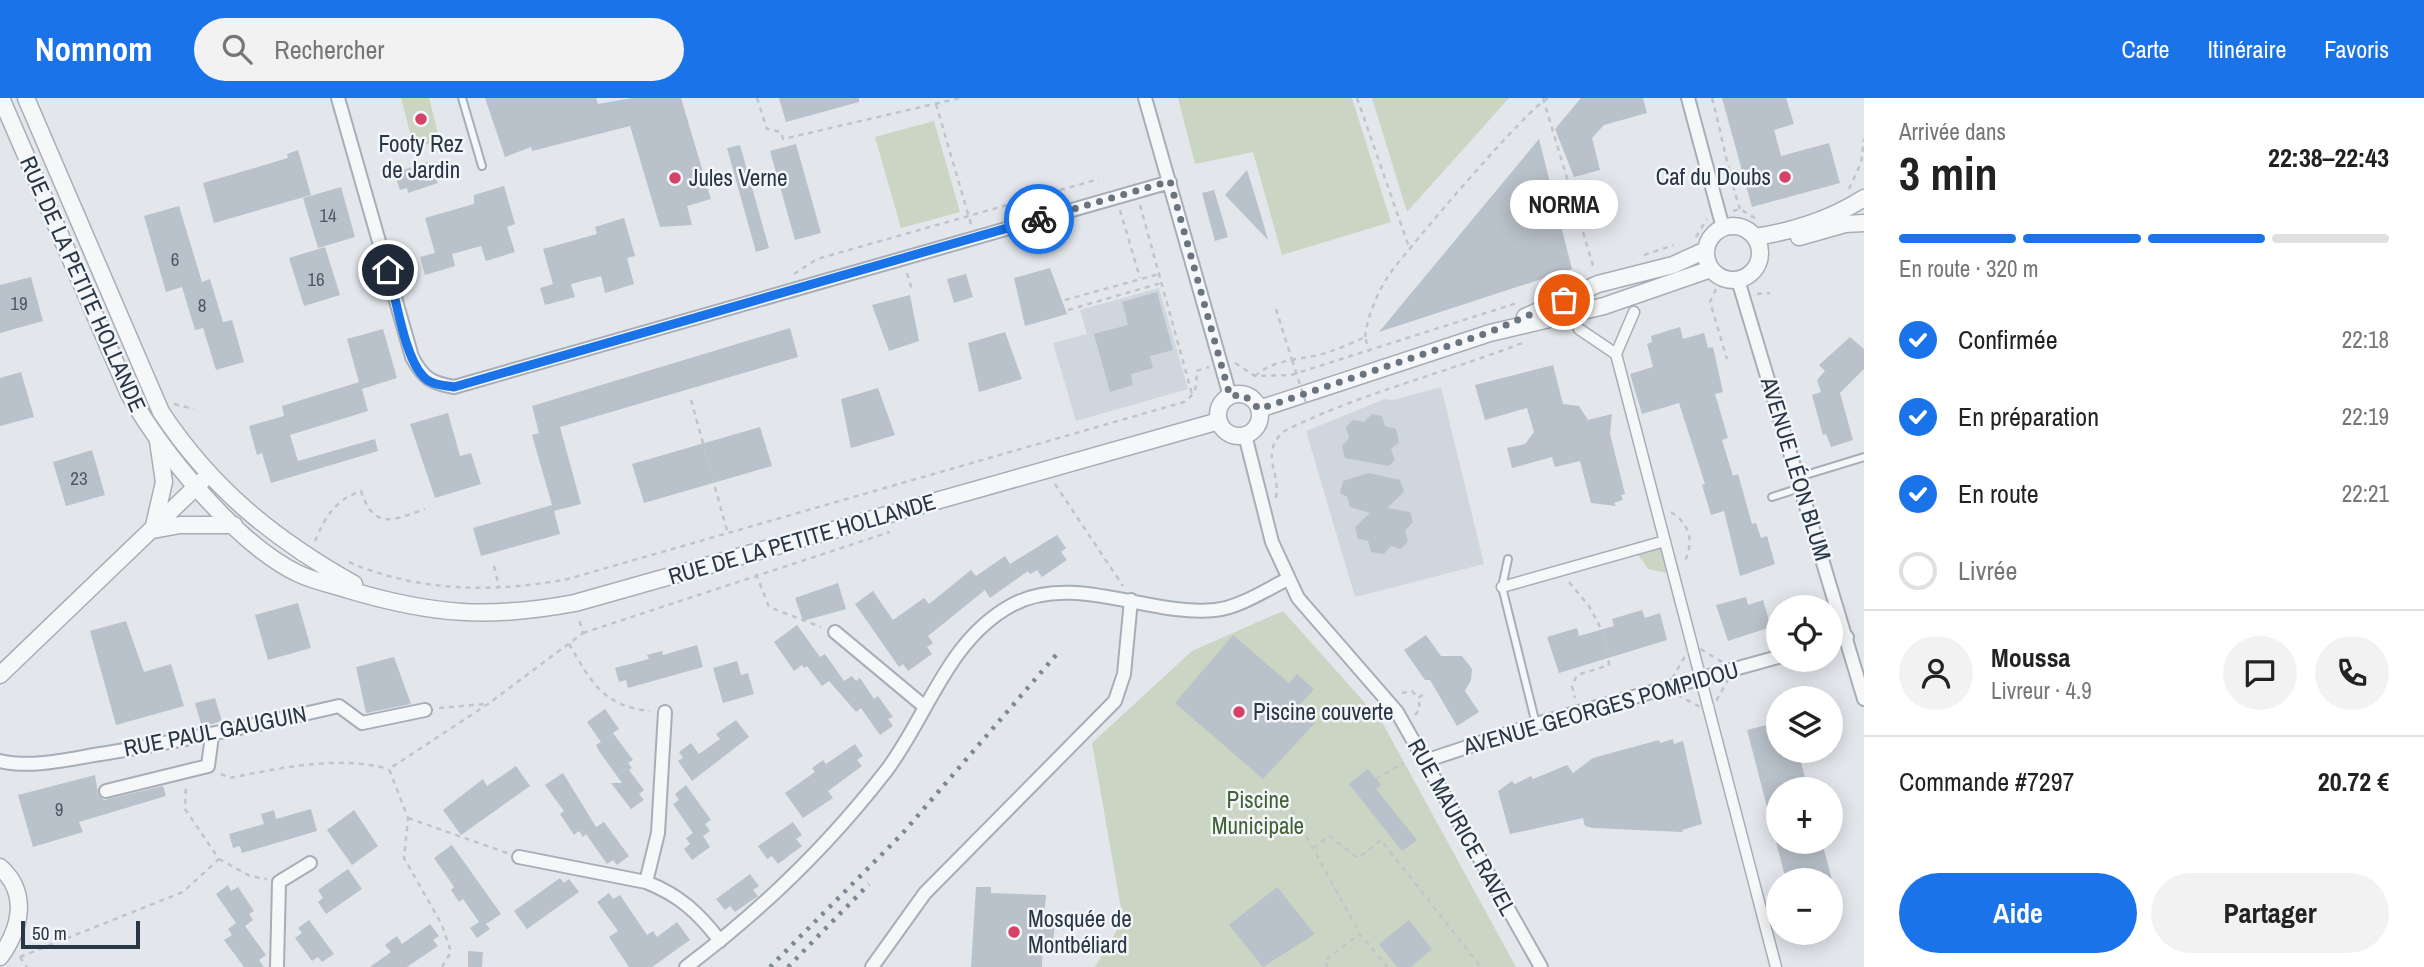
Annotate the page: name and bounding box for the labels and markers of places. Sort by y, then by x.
marker: Footy Rez de Jardin [413,111,429,127]
place label: Footy Rez de Jardin [378,128,464,185]
place label: Caf du Doubs [1656,161,1771,192]
place label: Jules Verne [689,162,788,193]
marker: Caf du Doubs [1777,169,1793,185]
marker: Jules Verne [667,170,683,186]
callout: NORMA [1510,181,1618,230]
pin [358,240,418,300]
pin [1534,270,1594,330]
place label: Piscine couverte [1253,696,1393,727]
marker: Piscine couverte [1231,704,1247,720]
place label: Mosquée de Montbéliard [1028,903,1132,960]
marker: Mosquée de Montbéliard [1006,924,1022,940]

